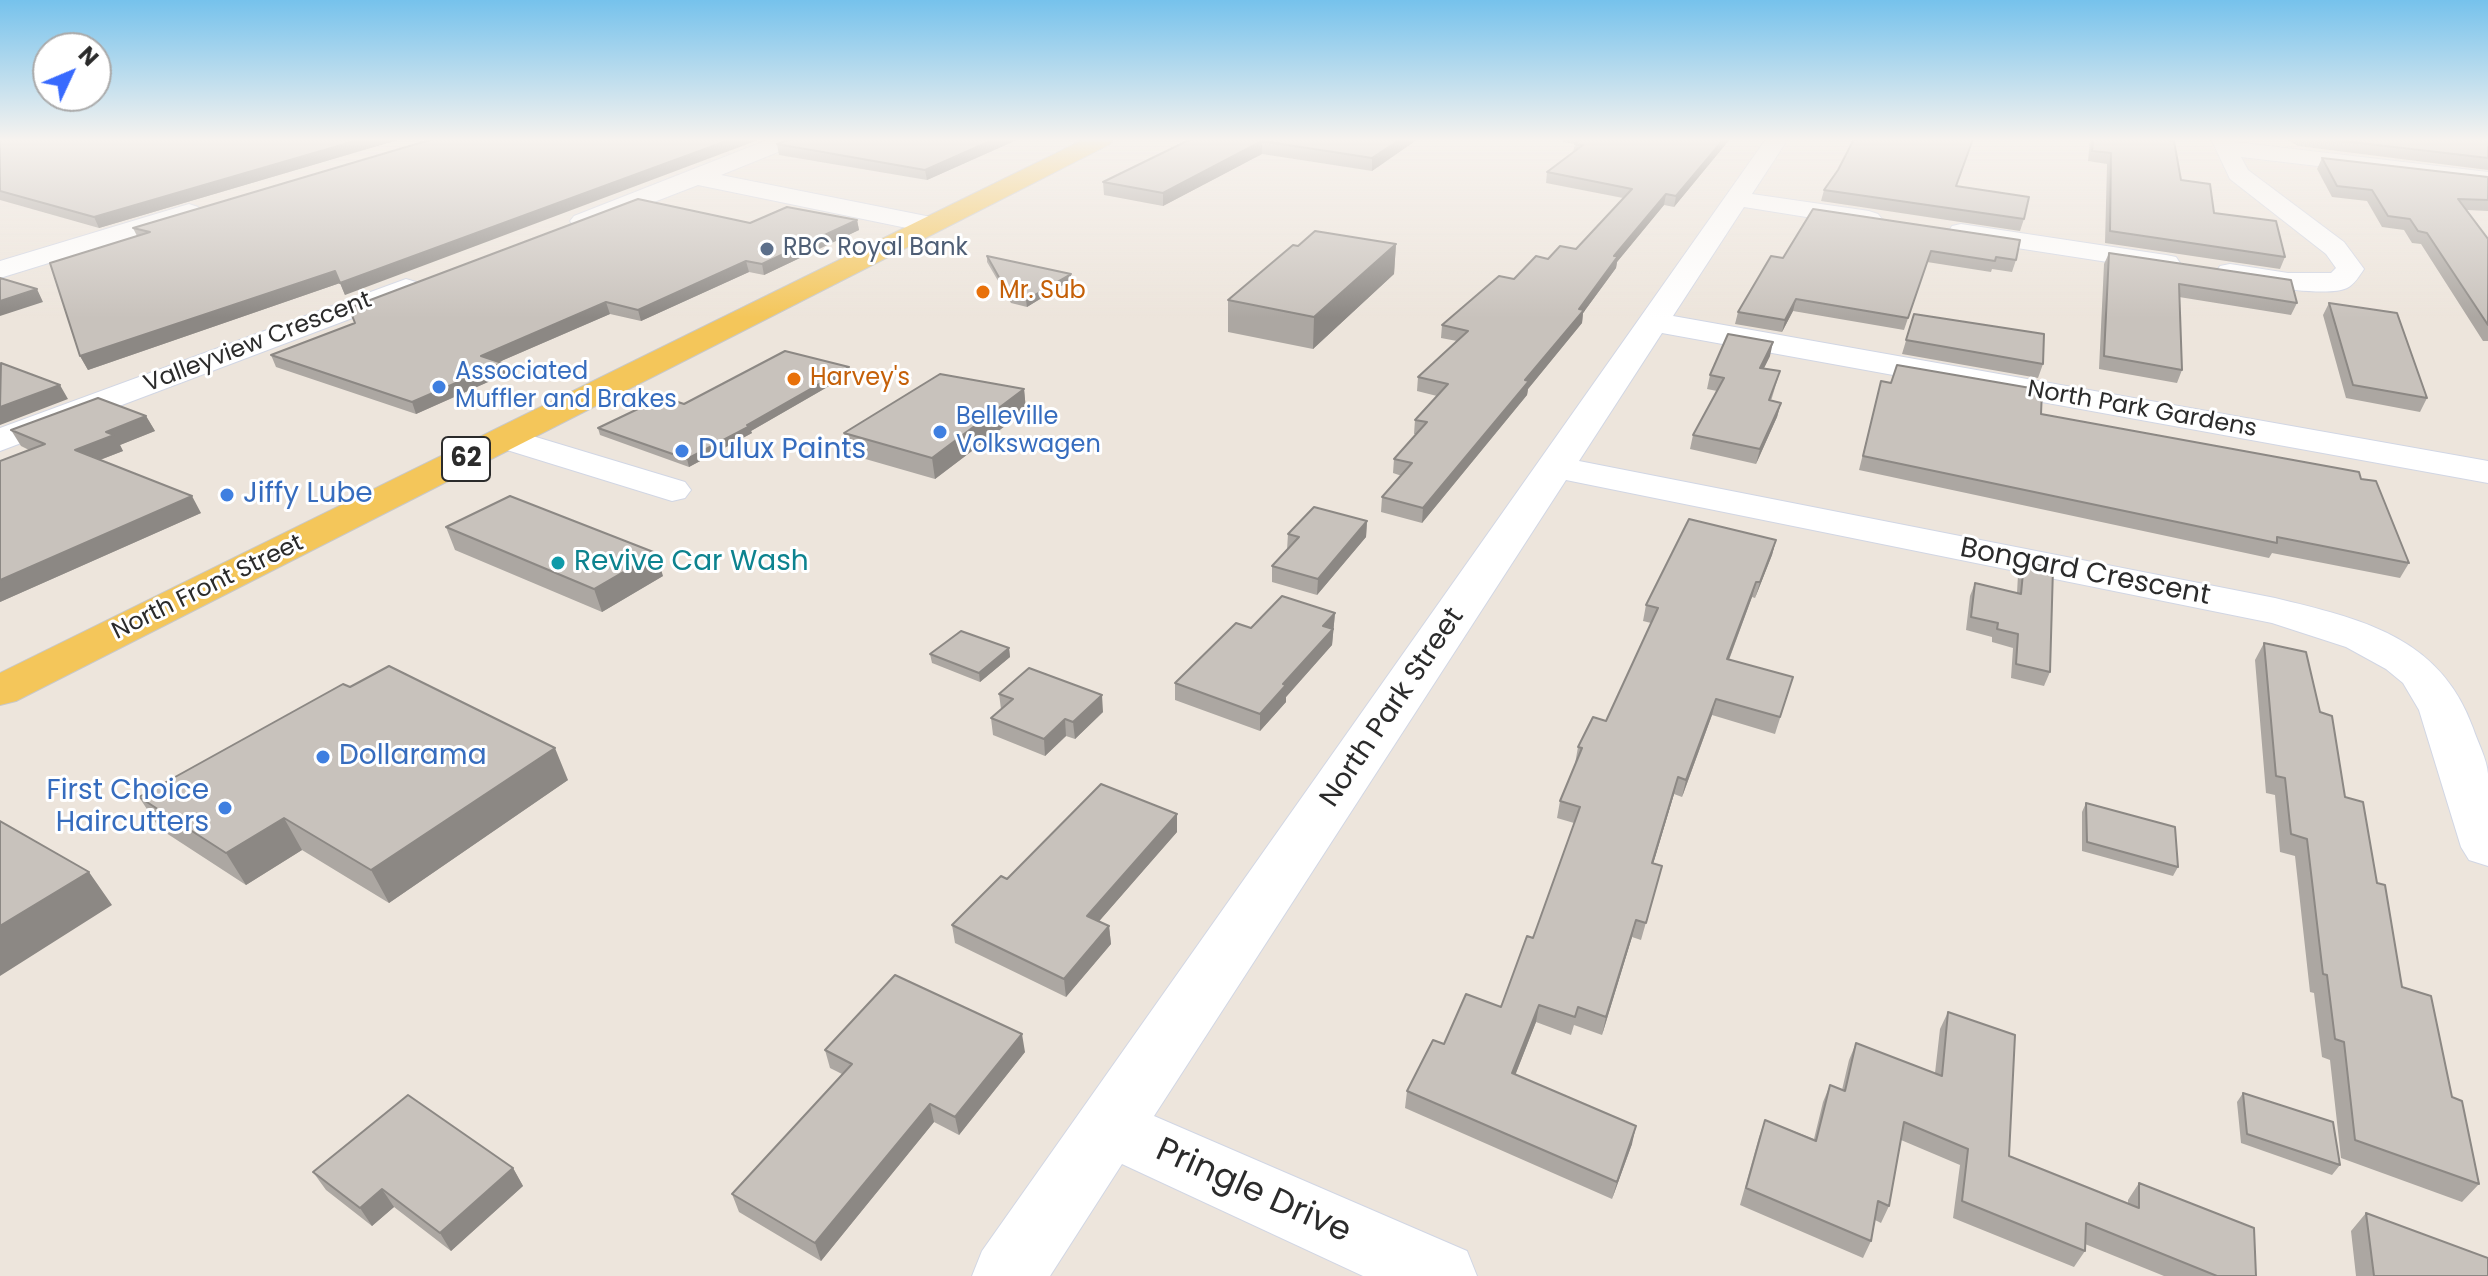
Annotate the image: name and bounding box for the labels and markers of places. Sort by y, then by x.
place label: RBC Royal Bank [783,235,968,263]
marker: RBC Royal Bank [758,240,776,258]
place label: Mr. Sub [999,278,1086,306]
marker: Mr. Sub [974,283,992,301]
place label: Associated Muffler and Brakes [455,359,677,415]
place label: Harvey's [810,365,910,393]
marker: Harvey's [785,370,803,388]
marker: Associated Muffler and Brakes [430,378,448,396]
place label: Belleville Volkswagen [956,404,1101,460]
marker: Belleville Volkswagen [931,423,949,441]
place label: Dulux Paints [698,434,866,468]
marker: Dulux Paints [673,442,691,460]
place label: Jiffy Lube [243,478,373,512]
marker: Jiffy Lube [218,486,236,504]
place label: Revive Car Wash [574,546,809,580]
marker: Revive Car Wash [549,554,567,572]
place label: Dollarama [339,740,487,774]
marker: Dollarama [314,748,332,766]
place label: First Choice Haircutters [47,775,209,841]
marker: First Choice Haircutters [216,799,234,817]

